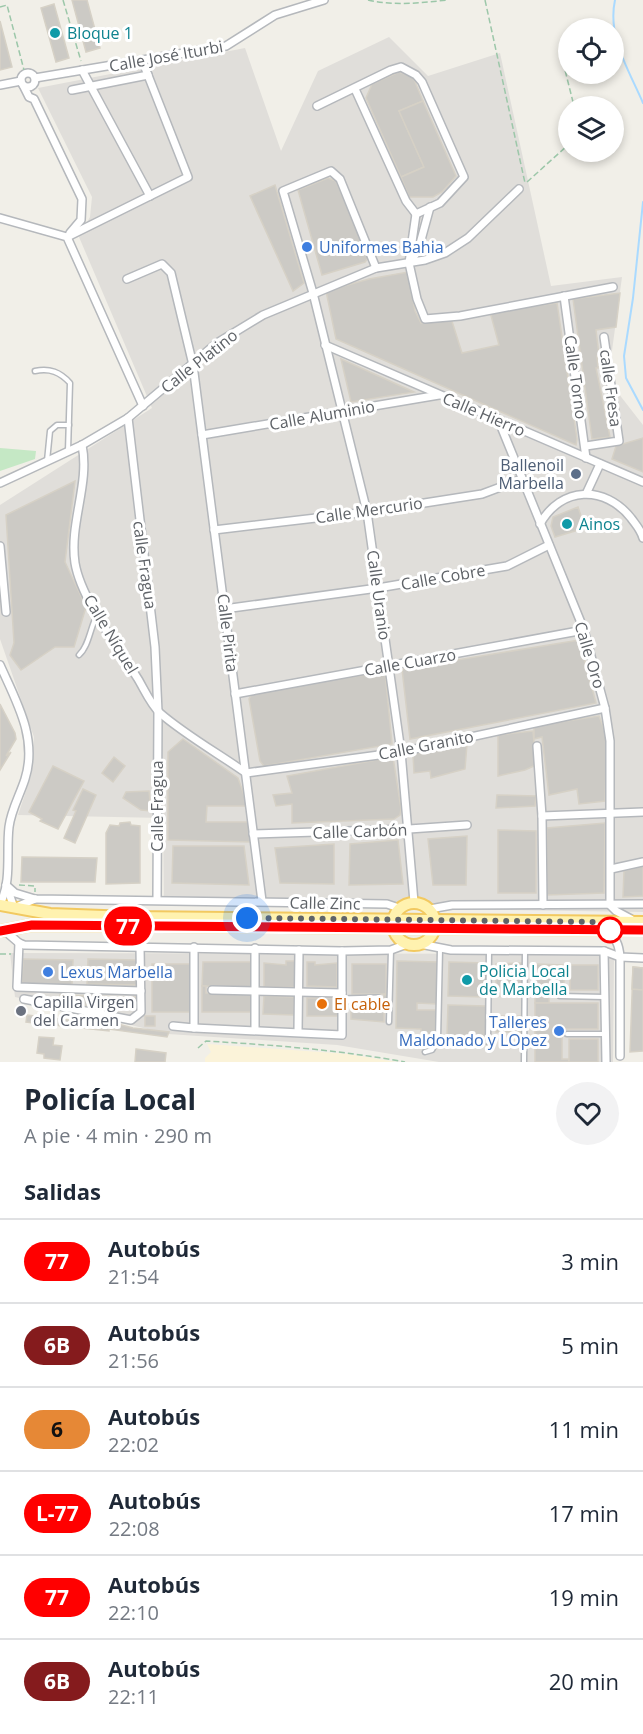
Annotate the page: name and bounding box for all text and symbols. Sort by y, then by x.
map controls [558,18,624,162]
button: locate [558,18,624,84]
place label: Bloque 1 [67,22,133,44]
marker: Bloque 1 [48,26,62,40]
street label: Calle José Iturbi [107,35,225,77]
button: layers [558,96,624,162]
place label: Uniformes Bahia [319,236,444,258]
marker: Uniformes Bahia [300,240,314,254]
street label: Calle Platino [156,324,242,398]
street label: Calle Torno [559,334,593,420]
street label: calle Fresa [595,348,627,428]
street label: Calle Hierro [439,387,529,441]
street label: Calle Aluminio [268,395,376,435]
place label: Ballenoil Marbella [498,454,564,494]
marker: Ballenoil Marbella [569,467,583,481]
street label: Calle Mercurio [314,492,424,528]
place label: Ainos [579,513,620,535]
marker: Ainos [560,517,574,531]
street label: calle Fragua [128,519,162,611]
street label: Calle Uranio [362,549,396,641]
street label: Calle Cobre [399,559,487,595]
street label: Calle Níquel [79,590,143,678]
street label: Calle Pirita [212,592,244,674]
street label: Calle Oro [569,619,611,691]
street label: Calle Cuarzo [362,643,458,681]
street label: Calle Granito [377,725,475,765]
street label: Calle Fragua [146,760,168,852]
street label: Calle Carbón [312,818,408,844]
street label: Calle Zinc [289,891,361,915]
your location [232,903,262,933]
line badge: 77 [101,906,155,946]
text: 77 [116,912,140,940]
unlabelled marker [597,917,623,943]
place label: Policia Local de Marbella [479,960,570,1000]
place label: Lexus Marbella [60,961,173,983]
marker: Lexus Marbella [41,965,55,979]
marker: Policia Local de Marbella [460,973,474,987]
place label: Capilla Virgen del Carmen [33,991,135,1031]
place label: El cable [334,993,390,1015]
marker: El cable [315,997,329,1011]
marker: Capilla Virgen del Carmen [14,1004,28,1018]
place label: Talleres Maldonado y LOpez [399,1011,547,1051]
marker: Talleres Maldonado y LOpez [552,1024,566,1038]
text: Policía Local [24,1080,196,1118]
button: heart [556,1082,619,1145]
text: A pie · 4 min · 290 m [24,1122,212,1149]
text: Salidas [24,1176,101,1206]
text: Autobús [108,1233,200,1263]
text: 3 min [561,1246,619,1276]
text: 77 [45,1247,69,1275]
text: 21:54 [108,1263,159,1290]
text: Autobús [108,1317,200,1347]
text: 5 min [561,1330,619,1360]
text: 6B [44,1331,70,1359]
text: 21:56 [108,1347,159,1374]
text: Autobús [108,1401,200,1431]
text: 11 min [549,1414,619,1444]
text: 6 [51,1415,63,1443]
text: 22:02 [108,1431,159,1458]
text: Autobús [109,1485,201,1515]
text: 17 min [549,1498,619,1528]
text: L-77 [36,1499,79,1527]
text: 22:08 [109,1515,160,1542]
text: Autobús [108,1569,200,1599]
text: 19 min [549,1582,619,1612]
text: 77 [45,1583,69,1611]
text: 22:10 [108,1599,159,1626]
text: Autobús [108,1653,200,1683]
text: 20 min [549,1666,619,1696]
text: 6B [44,1667,70,1695]
text: 22:11 [108,1683,159,1710]

